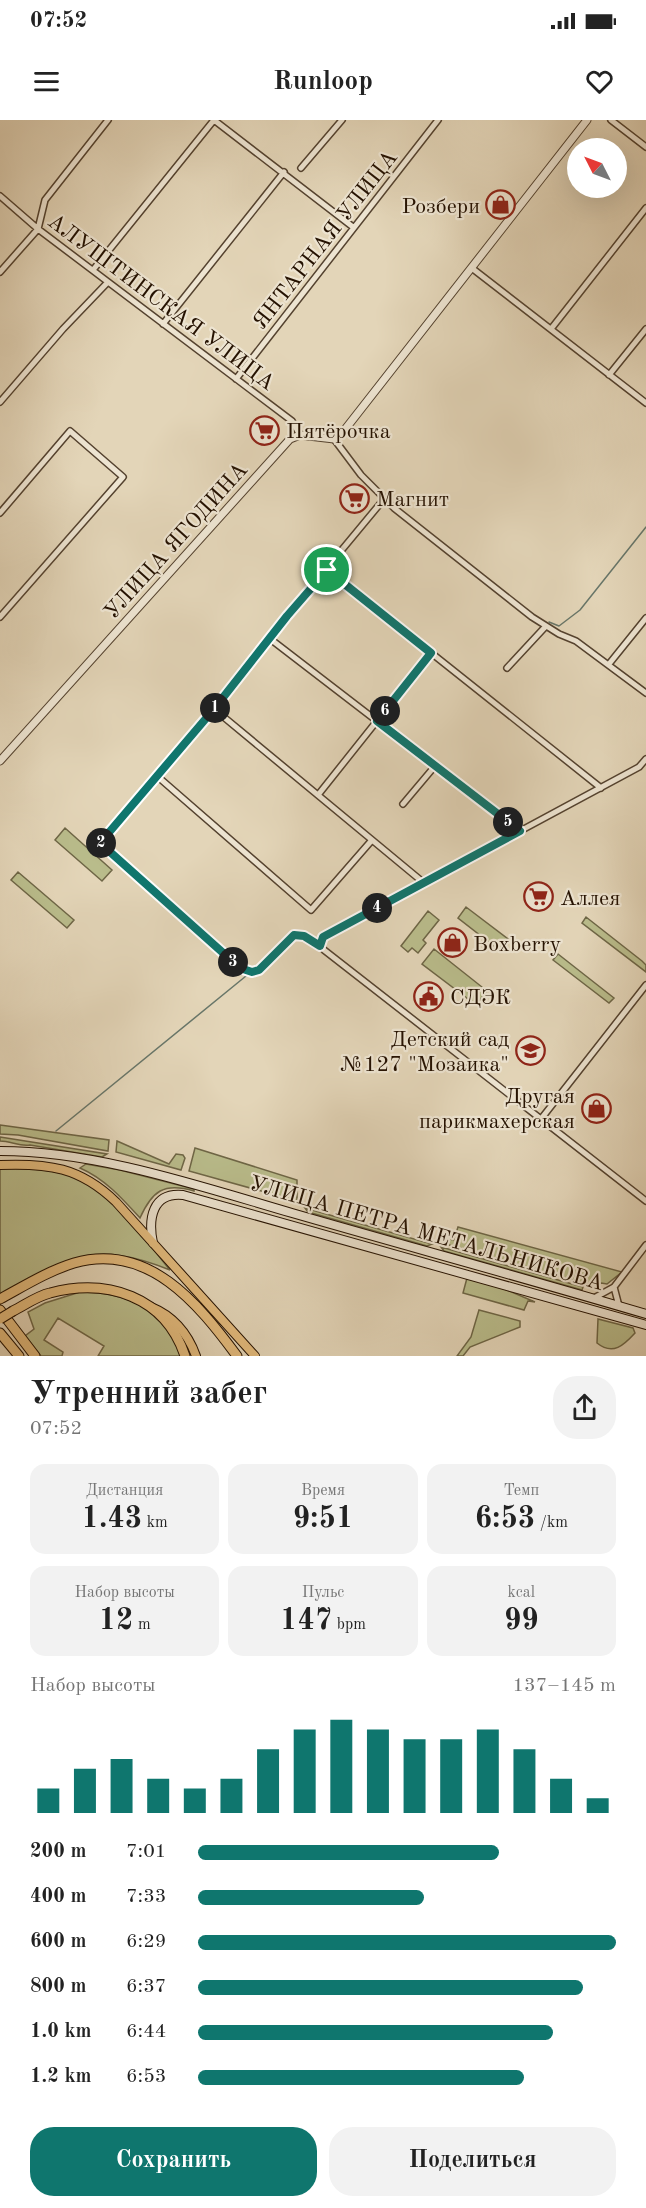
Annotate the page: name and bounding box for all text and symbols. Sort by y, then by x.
text: 07:52 [30,10,87,32]
icon: menu [30,65,63,98]
icon: heart [583,65,616,98]
text: Runloop [273,68,373,95]
north arrow [567,138,627,198]
map controls [567,138,627,198]
street label: ЯНТАРНАЯ УЛИЦА [249,147,402,334]
shop icon: Розбери [485,189,517,221]
place label: Розбери [402,196,480,218]
street label: АЛУШТИНСКАЯ УЛИЦА [43,210,279,395]
supermarket icon: Пятёрочка [249,414,281,446]
place label: Пятёрочка [286,421,391,443]
street label: УЛИЦА ЯГОДИНА [101,459,252,624]
supermarket icon: Магнит [339,482,371,514]
place label: Магнит [376,489,449,511]
pin [301,544,352,595]
icon: arrive [310,553,343,586]
pin: 1 [200,693,230,723]
pin: 6 [370,696,400,726]
text: 1 [210,700,220,716]
text: 6 [380,703,390,719]
pin: 5 [493,807,523,837]
text: 5 [503,814,513,830]
pin: 2 [86,828,116,858]
text: 2 [96,835,106,851]
supermarket icon: Аллея [523,881,555,913]
place label: Аллея [560,888,621,910]
pin: 4 [362,893,392,923]
text: 4 [372,900,382,916]
shop icon: Boxberry [436,927,468,959]
place label: Boxberry [473,934,561,956]
pin: 3 [218,947,248,977]
text: 3 [228,954,238,970]
public building icon: СДЭК [413,980,445,1012]
place label: СДЭК [450,987,511,1009]
place label: Детский сад №127 "Мозаика" [340,1029,509,1076]
school or university icon: Детский сад №127 "Мозаика" [514,1035,546,1067]
place label: Другая парикмахерская [419,1086,575,1133]
shop icon: Другая парикмахерская [580,1092,612,1124]
street label: УЛИЦА ПЕТРА МЕТАЛЬНИКОВА [247,1173,606,1295]
button: share [553,1376,616,1439]
text: Утренний забег [30,1378,267,1411]
text: 07:52 [30,1419,82,1439]
text: Дистанция [86,1483,163,1499]
text: Время [301,1483,345,1499]
text: Темп [503,1483,539,1499]
text: 1.43 [82,1504,142,1534]
text: 9:51 [293,1504,353,1534]
text: 6:53 [475,1504,535,1534]
text: km [142,1515,168,1531]
text: /km [535,1515,568,1531]
text: Набор высоты [74,1585,175,1601]
text: Пульс [302,1585,344,1601]
text: kcal [508,1585,535,1601]
text: 12 [99,1606,133,1636]
text: 147 [280,1606,332,1636]
text: 99 [504,1606,539,1636]
text: m [133,1617,151,1633]
text: bpm [332,1617,366,1633]
text: Набор высоты [30,1676,156,1696]
text: 137–145 m [513,1676,616,1696]
text: 200 m [30,1842,86,1862]
text: 7:01 [126,1842,166,1862]
text: 400 m [30,1887,86,1907]
text: 7:33 [126,1887,166,1907]
text: 600 m [30,1932,86,1952]
text: 6:29 [126,1932,166,1952]
text: 800 m [30,1977,86,1997]
text: 6:37 [126,1977,166,1997]
text: 1.0 km [30,2022,92,2042]
text: 6:44 [126,2022,166,2042]
text: 1.2 km [30,2067,92,2087]
text: 6:53 [126,2067,166,2087]
button: Сохранить [30,2127,317,2196]
button: Поделиться [329,2127,616,2196]

